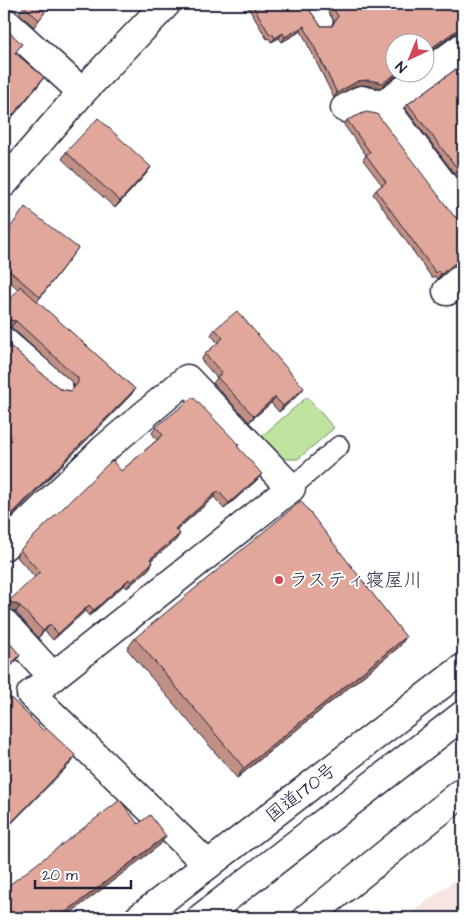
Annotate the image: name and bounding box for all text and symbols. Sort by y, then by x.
north arrow [384,32,434,82]
text: N [391,56,412,77]
place label: ラスティ寝屋川 [289,567,422,594]
marker: ラスティ寝屋川 [273,574,285,586]
street label: 国道170号 [260,757,342,829]
scale bar [35,857,131,889]
text: 20 m [42,865,78,886]

